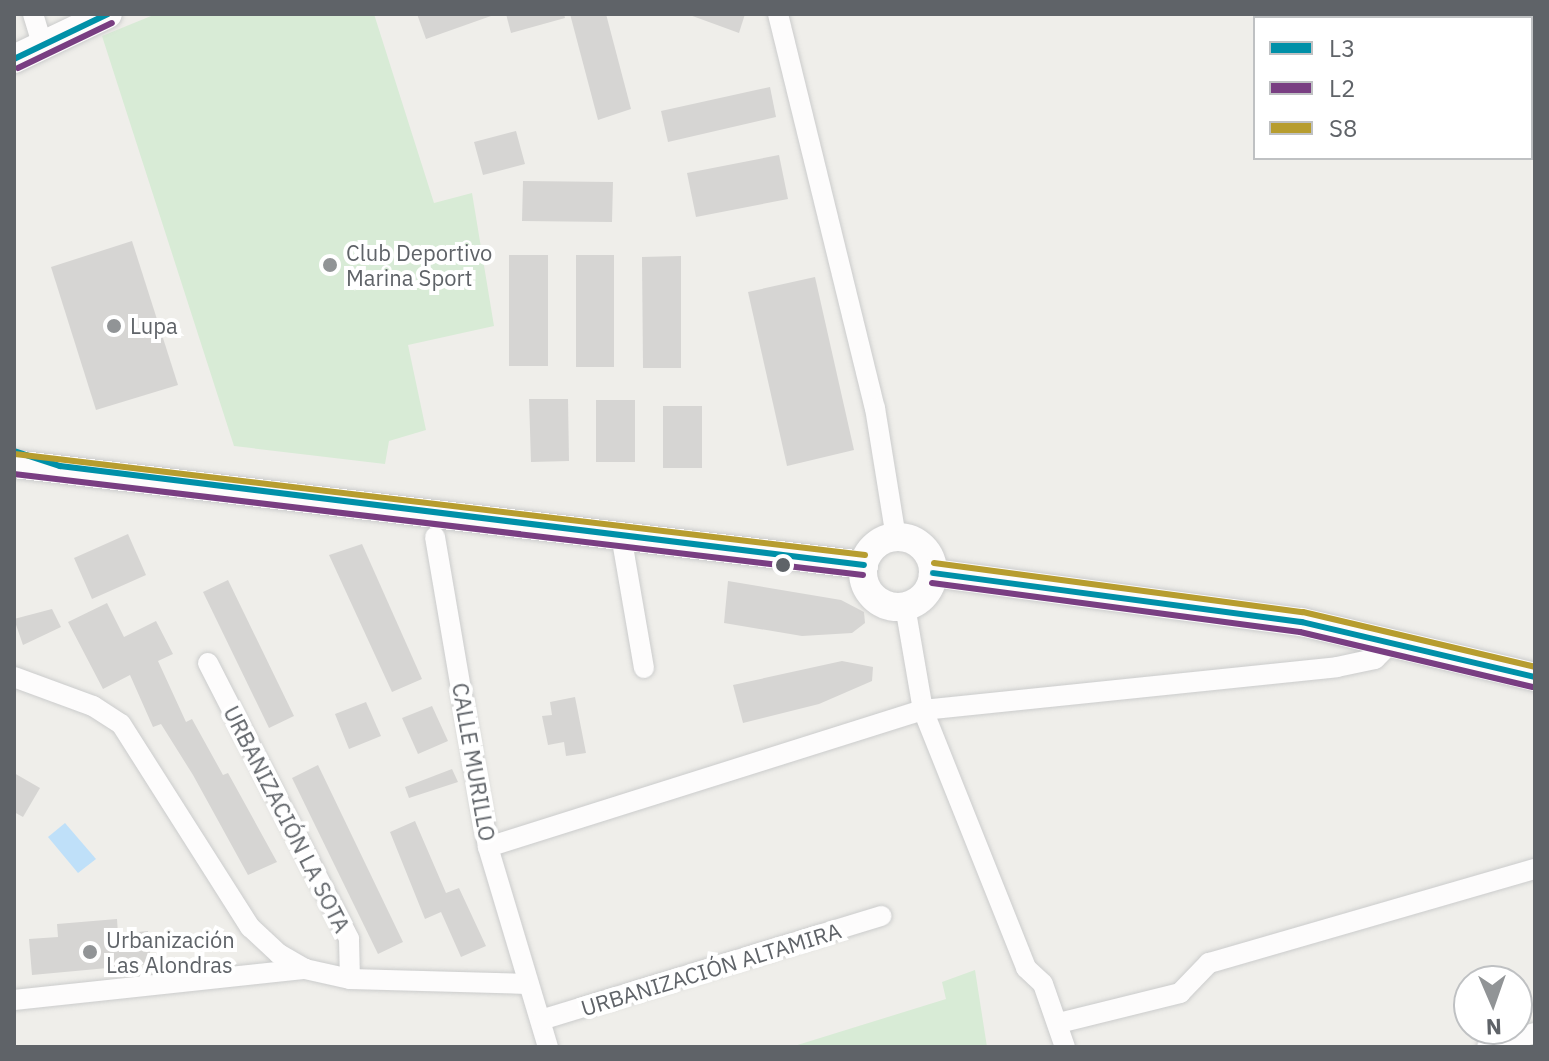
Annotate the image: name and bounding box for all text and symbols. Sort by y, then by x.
legend [1253,16,1533,160]
text: L3 [1329,32,1355,64]
text: L2 [1329,72,1355,104]
text: S8 [1329,112,1357,144]
place label: Club Deportivo Marina Sport [346,239,492,290]
marker: Club Deportivo Marina Sport [321,256,339,274]
place label: Lupa [130,313,178,339]
marker: Lupa [105,317,123,335]
unlabelled marker [775,557,791,573]
street label: CALLE MURILLO [447,681,501,843]
street label: URBANIZACIÓN LA SOTA [218,701,356,937]
street label: URBANIZACIÓN ALTAMIRA [578,917,844,1021]
place label: Urbanización Las Alondras [106,926,235,978]
marker: Urbanización Las Alondras [81,943,99,961]
north arrow [1453,965,1533,1045]
text: N [1485,1013,1502,1042]

